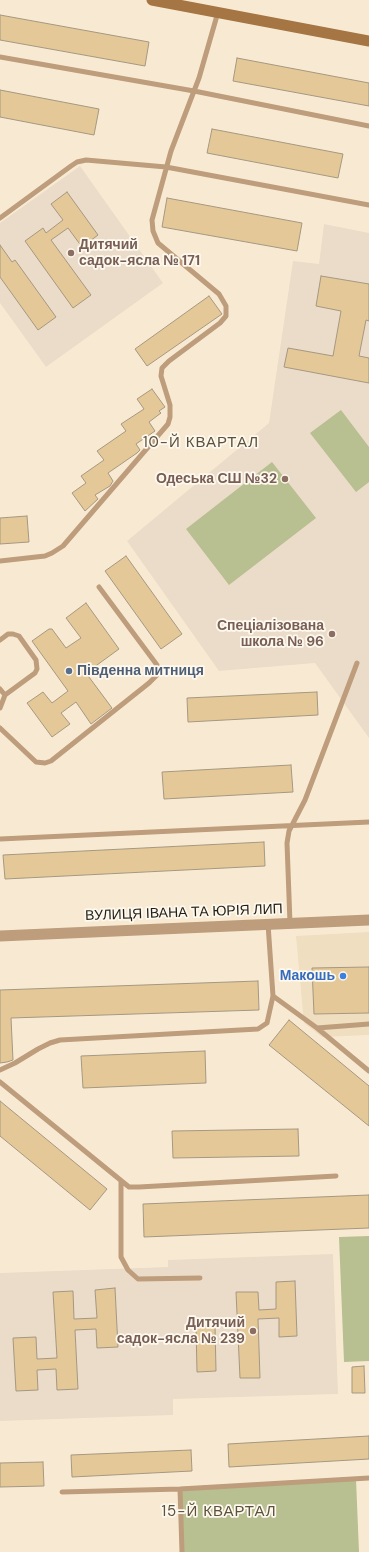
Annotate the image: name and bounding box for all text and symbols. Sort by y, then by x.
place label: Дитячий садок-ясла № 171 [79,237,200,270]
marker: Дитячий садок-ясла № 171 [66,248,76,258]
district label: 10-Й КВАРТАЛ [143,434,259,452]
place label: Одеська СШ №32 [156,471,277,487]
marker: Одеська СШ №32 [280,474,290,484]
place label: Спеціалізована школа № 96 [217,618,324,650]
marker: Спеціалізована школа № 96 [327,629,337,639]
place label: Південна митниця [77,663,204,679]
marker: Південна митниця [64,666,74,676]
street label: ВУЛИЦЯ ІВАНА ТА ЮРІЯ ЛИП [85,901,283,925]
place label: Макошь [280,968,335,984]
marker: Макошь [338,971,348,981]
place label: Дитячий садок-ясла № 239 [117,1315,245,1348]
marker: Дитячий садок-ясла № 239 [248,1326,258,1336]
district label: 15-Й КВАРТАЛ [161,1503,277,1521]

